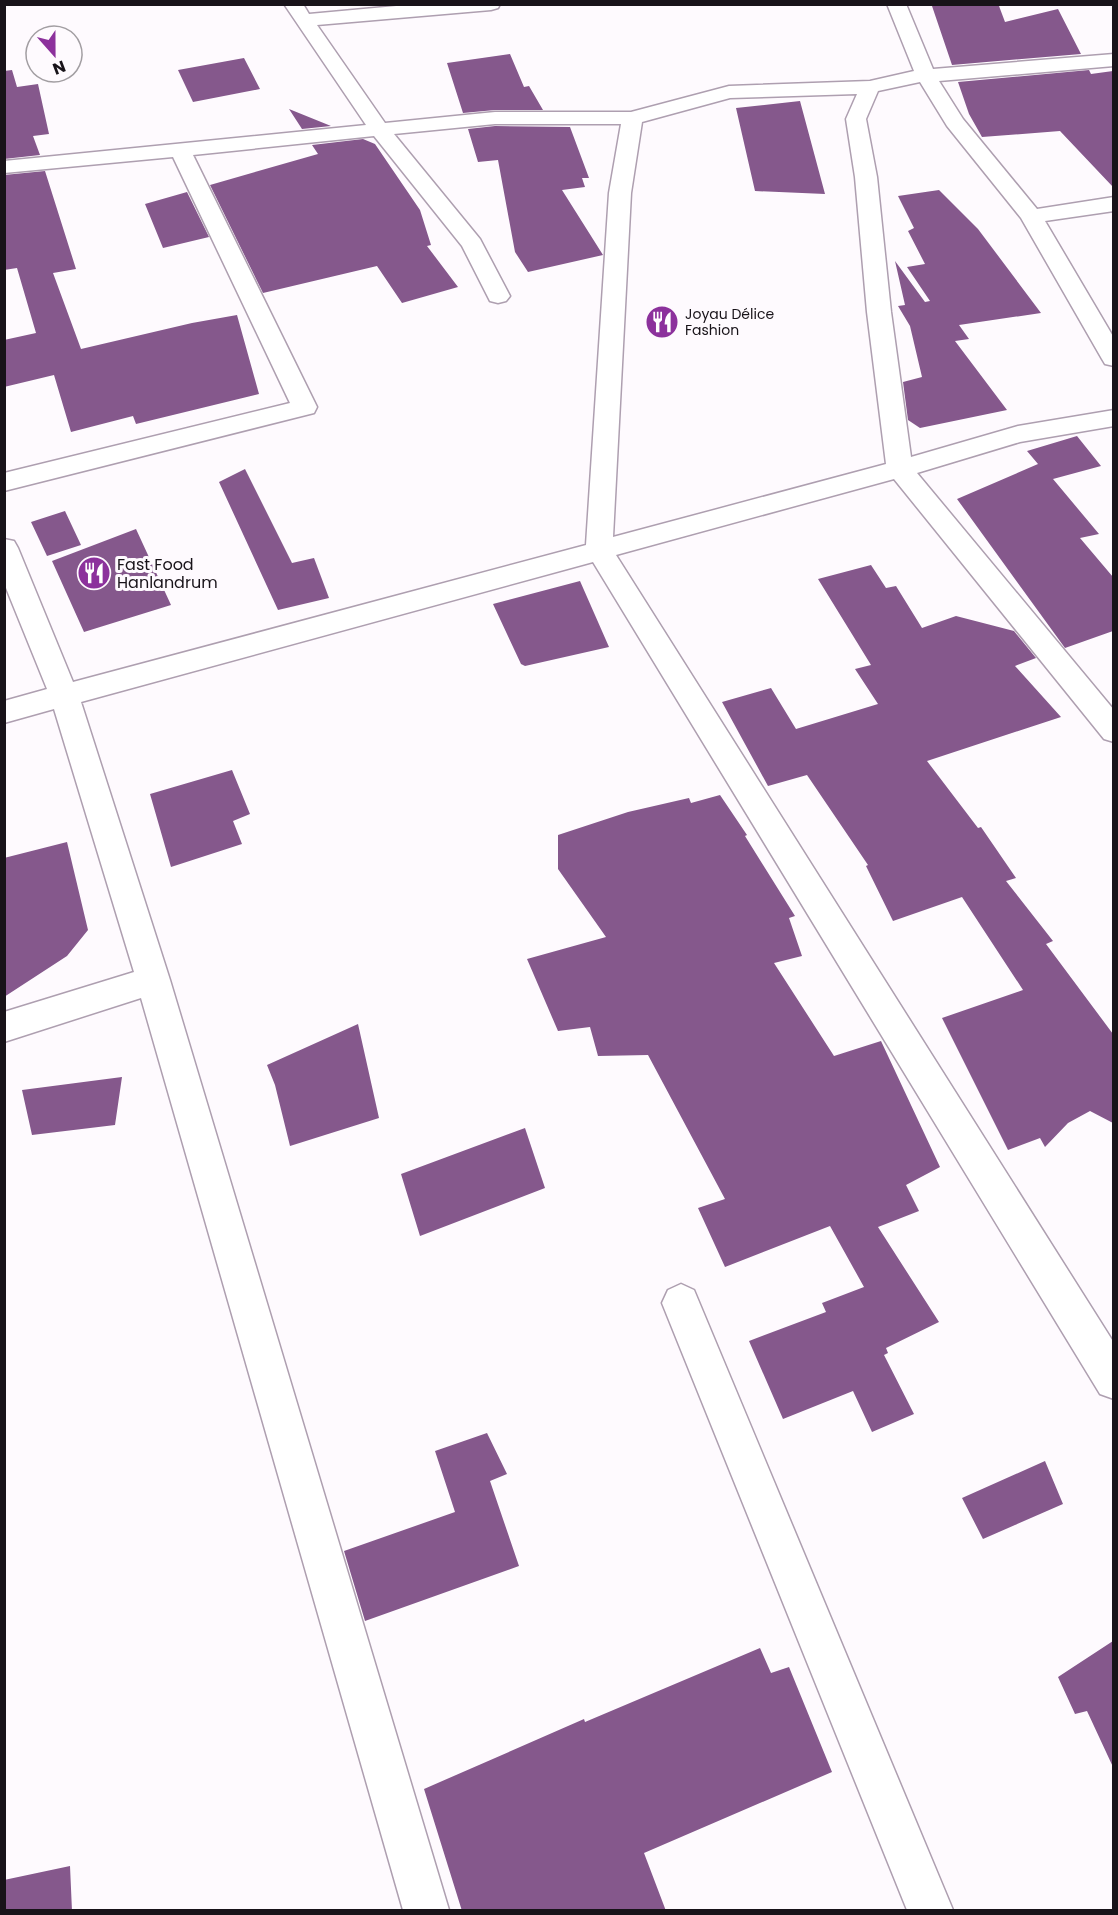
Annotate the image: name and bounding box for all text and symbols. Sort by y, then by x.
north arrow [24,24,84,84]
text: N [49,55,69,80]
restaurant icon: Joyau Délice Fashion [644,304,680,340]
place label: Joyau Délice Fashion [685,304,774,340]
place label: Fast Food Hanlandrum [117,553,218,594]
restaurant icon: Fast Food Hanlandrum [76,555,112,591]

